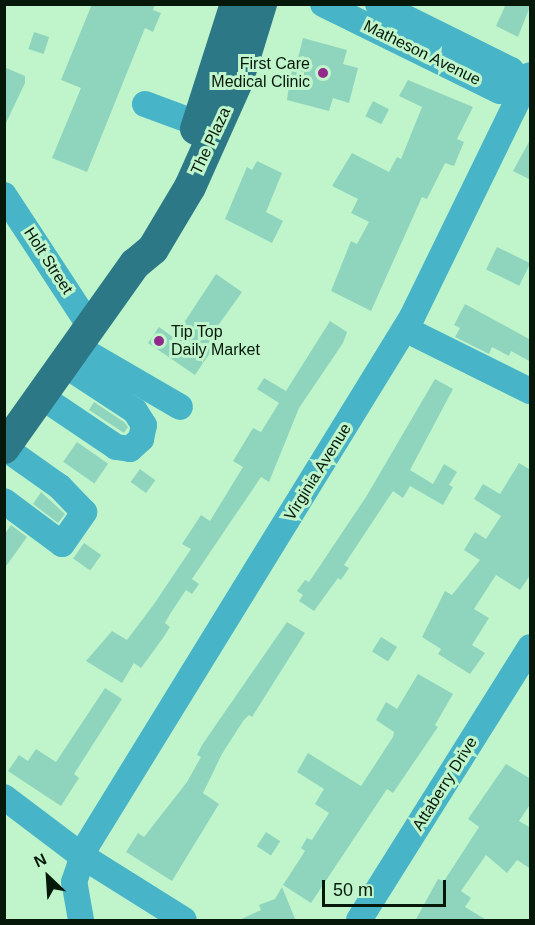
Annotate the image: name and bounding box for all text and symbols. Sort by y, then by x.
street label: Matheson Avenue [360,16,484,90]
place label: First Care Medical Clinic [211,54,310,92]
marker: First Care Medical Clinic [314,64,332,82]
street label: The Plaza [187,104,235,178]
street label: Holt Street [19,224,77,298]
place label: Tip Top Daily Market [171,322,260,360]
marker: Tip Top Daily Market [152,334,166,348]
street label: Virginia Avenue [280,420,356,524]
street label: Attaberry Drive [409,734,481,834]
north arrow [18,847,78,907]
text: N [31,850,49,870]
scale bar [325,868,450,906]
text: 50 m [333,880,373,900]

